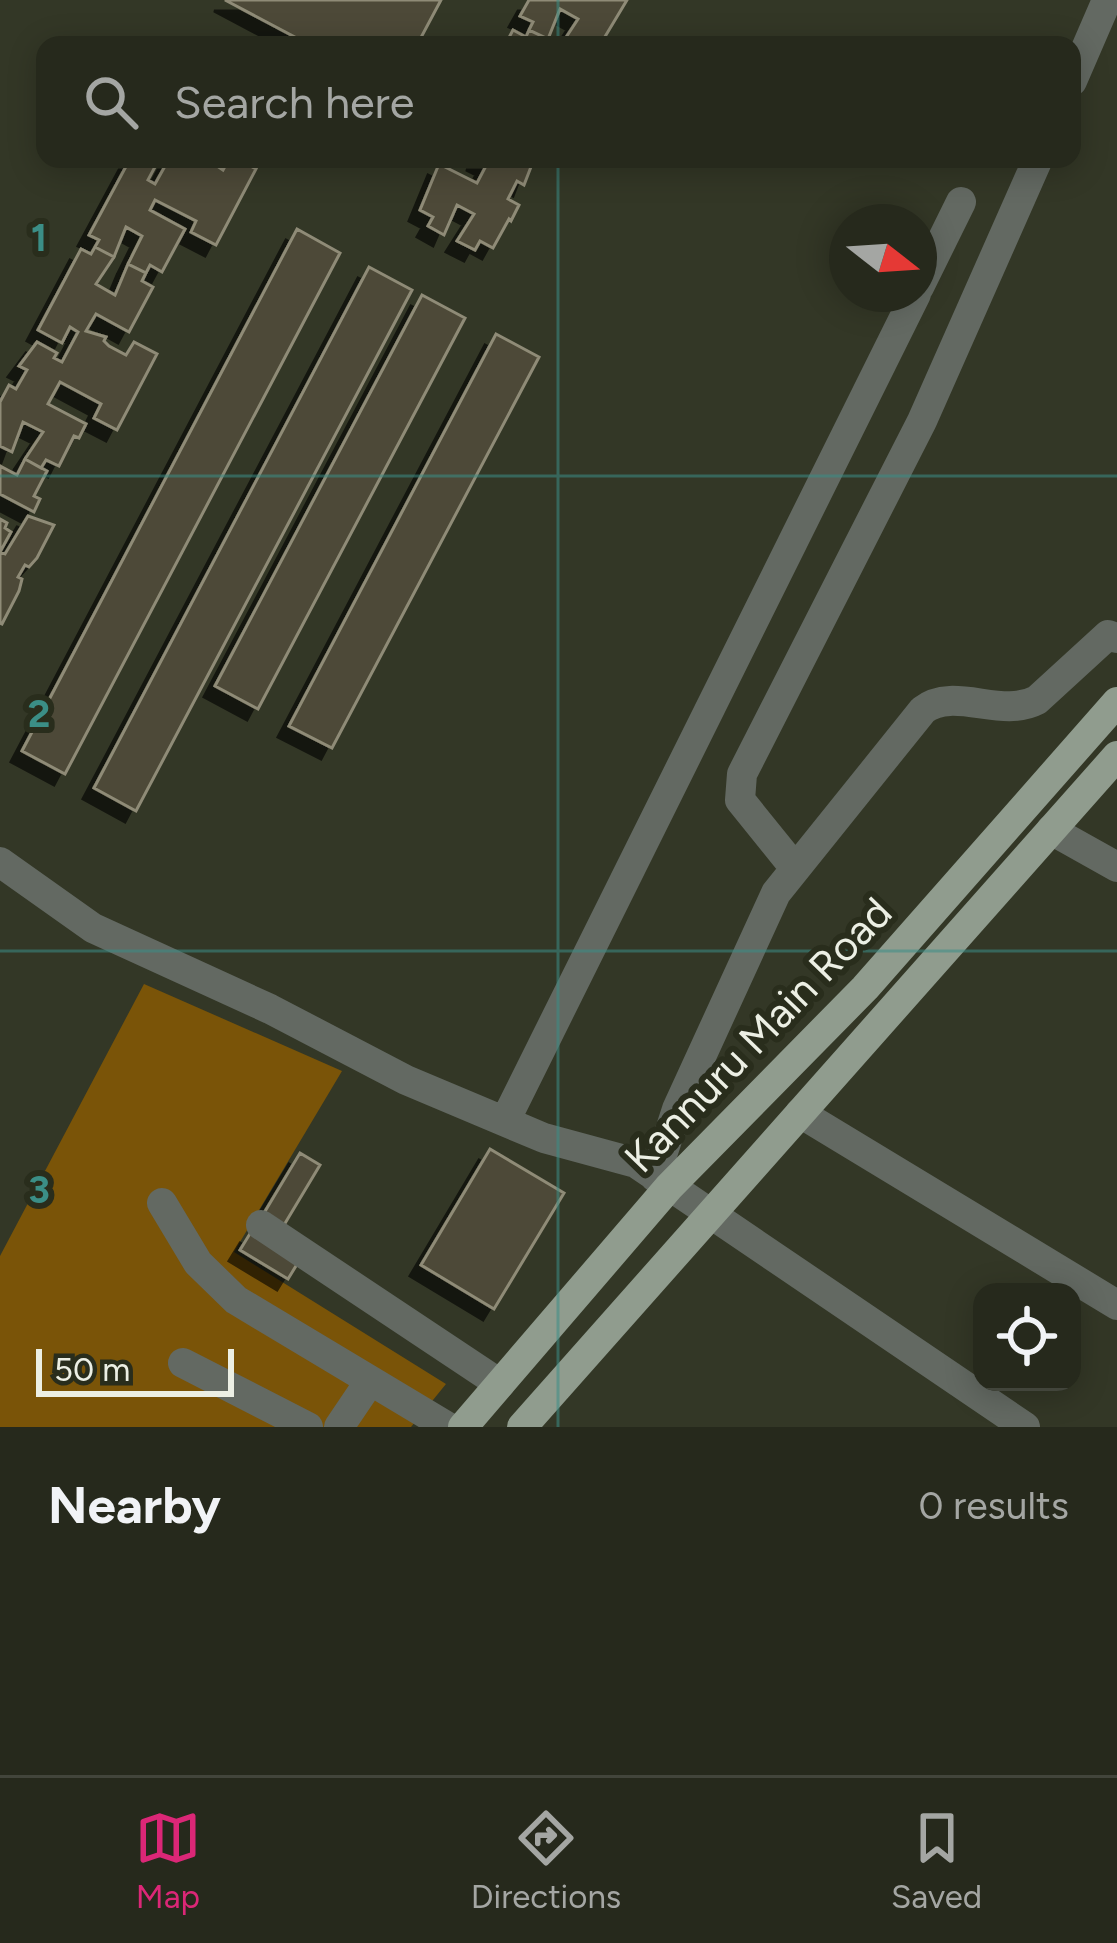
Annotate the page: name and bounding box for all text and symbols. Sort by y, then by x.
search box [36,36,1081,168]
icon: search [78,69,144,135]
text: Search here [174,75,414,129]
north arrow [829,204,937,312]
text: 1 [31,214,47,261]
text: 2 [28,690,50,737]
street label: Kannuru Main Road [614,887,902,1183]
text: 3 [28,1166,50,1213]
map controls [973,1283,1081,1391]
button: locate [973,1283,1081,1391]
scale bar [36,1343,234,1396]
text: 50 m [54,1350,130,1389]
text: Nearby [48,1475,221,1536]
text: 0 results [918,1482,1069,1529]
tab: Map [135,1805,201,1916]
tab: Directions [471,1805,621,1916]
tab: Saved [891,1805,982,1916]

